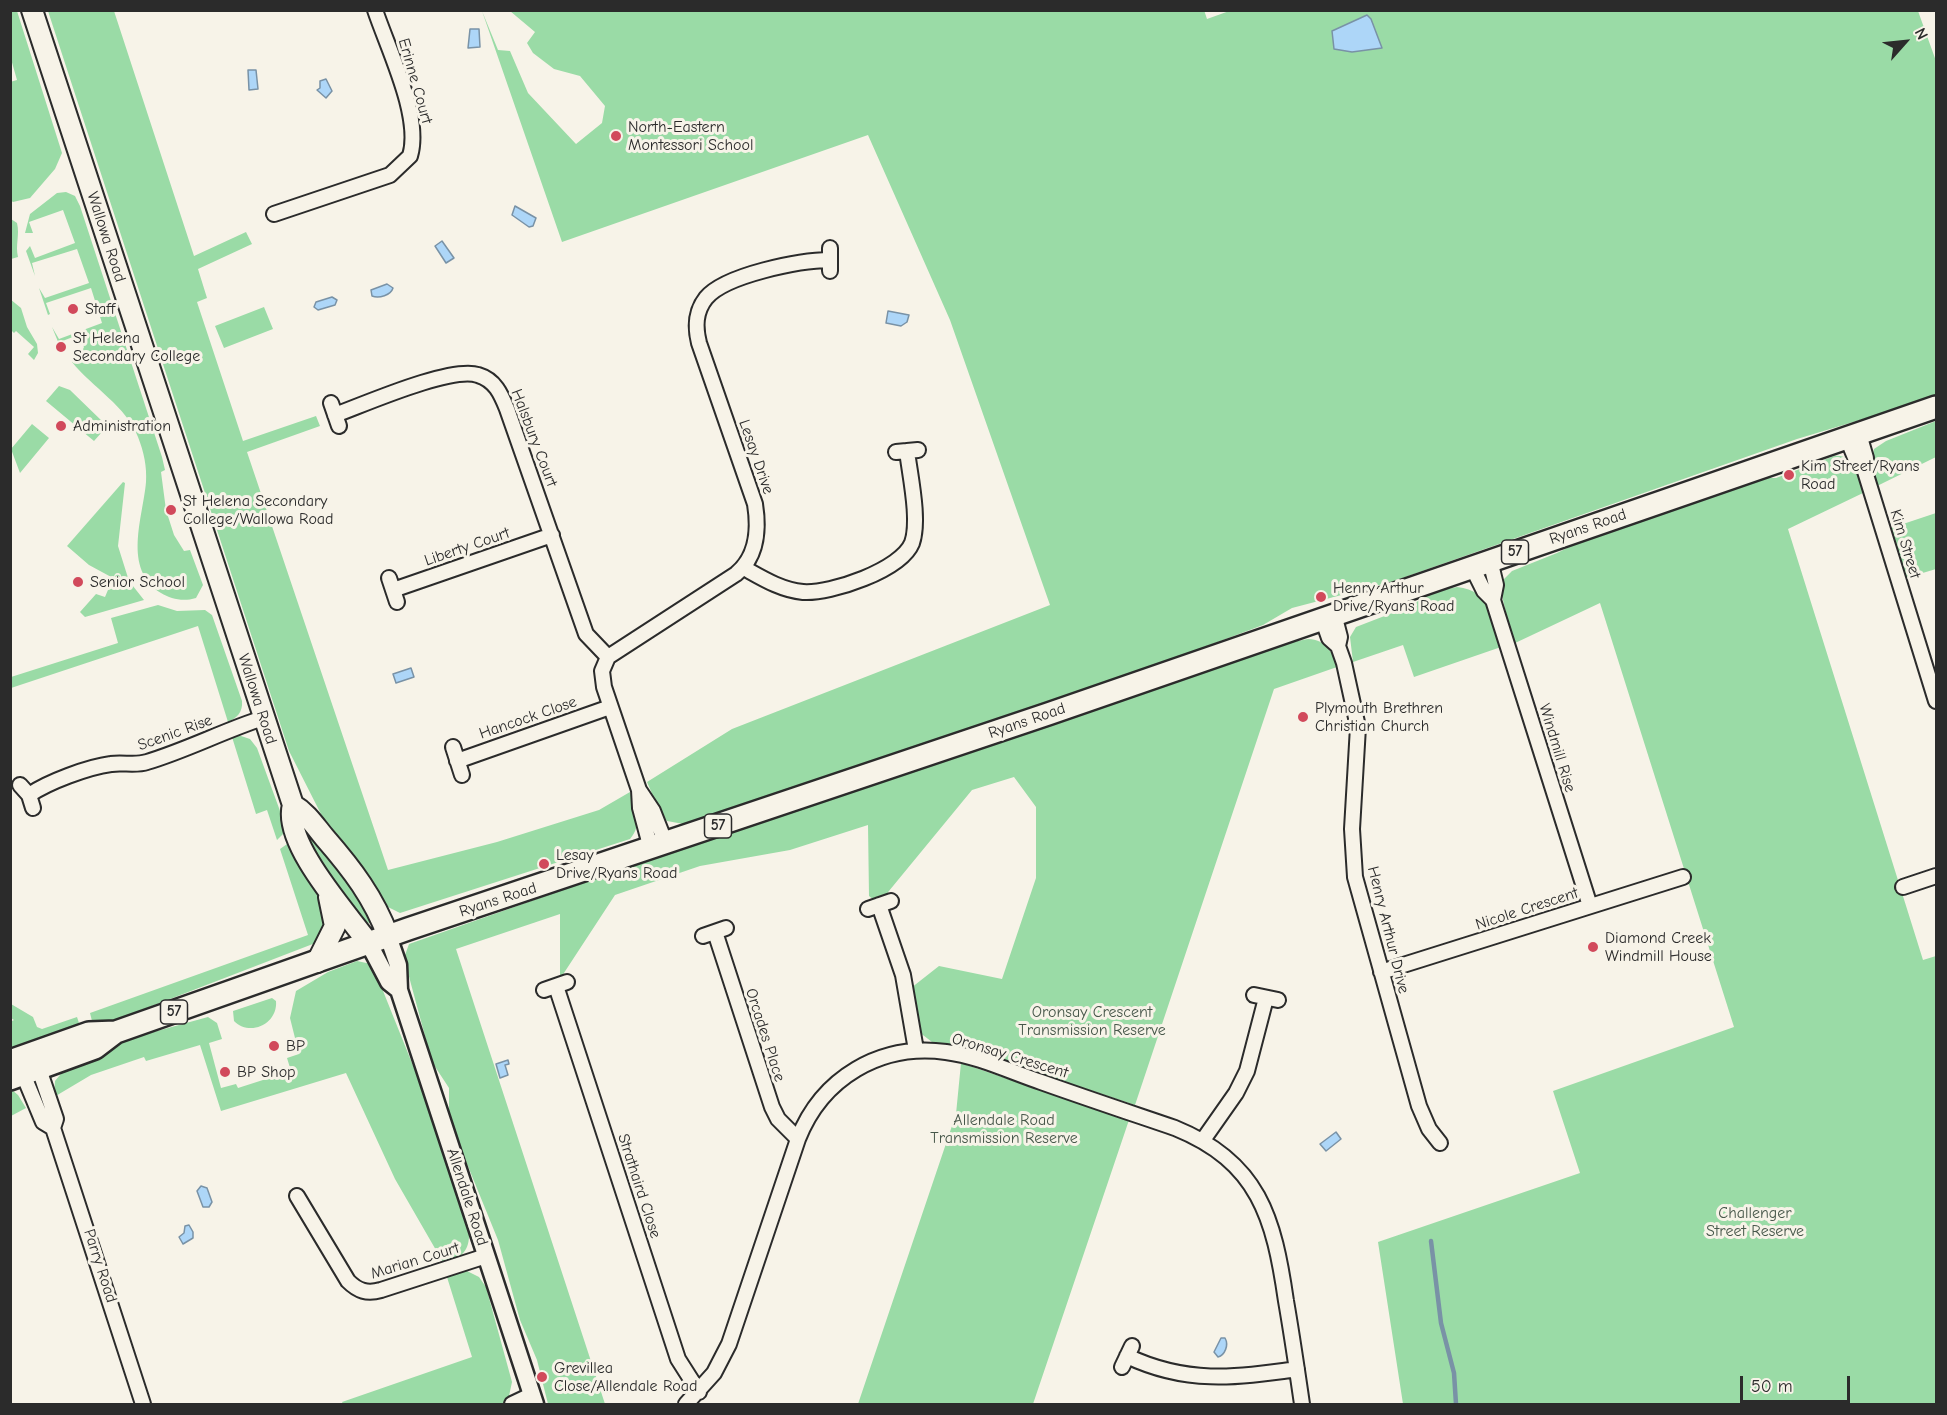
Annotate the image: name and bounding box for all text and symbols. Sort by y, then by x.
north arrow [1875,12,1935,72]
text: N [1911,25,1931,43]
street label: Erinne Court [394,36,436,126]
place label: North-Eastern Montessori School [628,117,753,155]
marker: North-Eastern Montessori School [609,129,623,143]
street label: Wallowa Road [82,189,130,285]
place label: Staff [85,299,115,319]
marker: Staff [66,302,80,316]
place label: St Helena Secondary College [73,328,200,366]
marker: St Helena Secondary College [54,340,68,354]
street label: Halsbury Court [507,386,561,490]
place label: Administration [73,416,171,436]
street label: Lesay Drive [734,417,778,497]
marker: Administration [54,419,68,433]
place label: Kim Street/Ryans Road [1801,456,1919,494]
marker: Kim Street/Ryans Road [1782,468,1796,482]
place label: St Helena Secondary College/Wallowa Road [183,491,334,529]
marker: St Helena Secondary College/Wallowa Road [164,503,178,517]
street label: Ryans Road [1547,505,1629,549]
street label: Kim Street [1885,507,1925,581]
street label: Liberty Court [422,523,512,571]
road number: 57 [1502,540,1528,564]
place label: Senior School [90,572,185,592]
marker: Senior School [71,575,85,589]
place label: Henry Arthur Drive/Ryans Road [1333,578,1455,616]
marker: Henry Arthur Drive/Ryans Road [1314,590,1328,604]
street label: Wallowa Road [233,651,281,747]
street label: Hancock Close [477,692,579,744]
place label: Plymouth Brethren Christian Church [1315,698,1443,736]
street label: Ryans Road [986,699,1068,743]
street label: Windmill Rise [1534,701,1580,795]
marker: Plymouth Brethren Christian Church [1296,710,1310,724]
street label: Scenic Rise [135,711,215,755]
road number: 57 [704,814,732,838]
place label: Lesay Drive/Ryans Road [556,845,678,883]
marker: Lesay Drive/Ryans Road [537,857,551,871]
street label: Henry Arthur Drive [1363,864,1413,996]
street label: Ryans Road [457,878,539,922]
street label: Nicole Crescent [1473,883,1581,935]
place label: Diamond Creek Windmill House [1605,928,1712,966]
marker: Diamond Creek Windmill House [1586,940,1600,954]
street label: Orcades Place [741,986,789,1084]
road number: 57 [160,1000,188,1024]
park label: Oronsay Crescent Transmission Reserve [1018,1002,1166,1040]
street label: Oronsay Crescent [949,1029,1071,1083]
place label: BP [286,1036,305,1056]
marker: BP [267,1039,281,1053]
place label: BP Shop [237,1062,296,1082]
marker: BP Shop [218,1065,232,1079]
park label: Allendale Road Transmission Reserve [930,1110,1078,1148]
street label: Strathaird Close [613,1131,665,1241]
street label: Allendale Road [442,1146,492,1248]
park label: Challenger Street Reserve [1706,1203,1804,1241]
street label: Parry Road [79,1227,121,1305]
street label: Marian Court [368,1238,462,1284]
place label: Grevillea Close/Allendale Road [554,1358,697,1396]
scale bar [1743,1364,1852,1402]
marker: Grevillea Close/Allendale Road [535,1370,549,1384]
text: 50 m [1751,1376,1793,1397]

